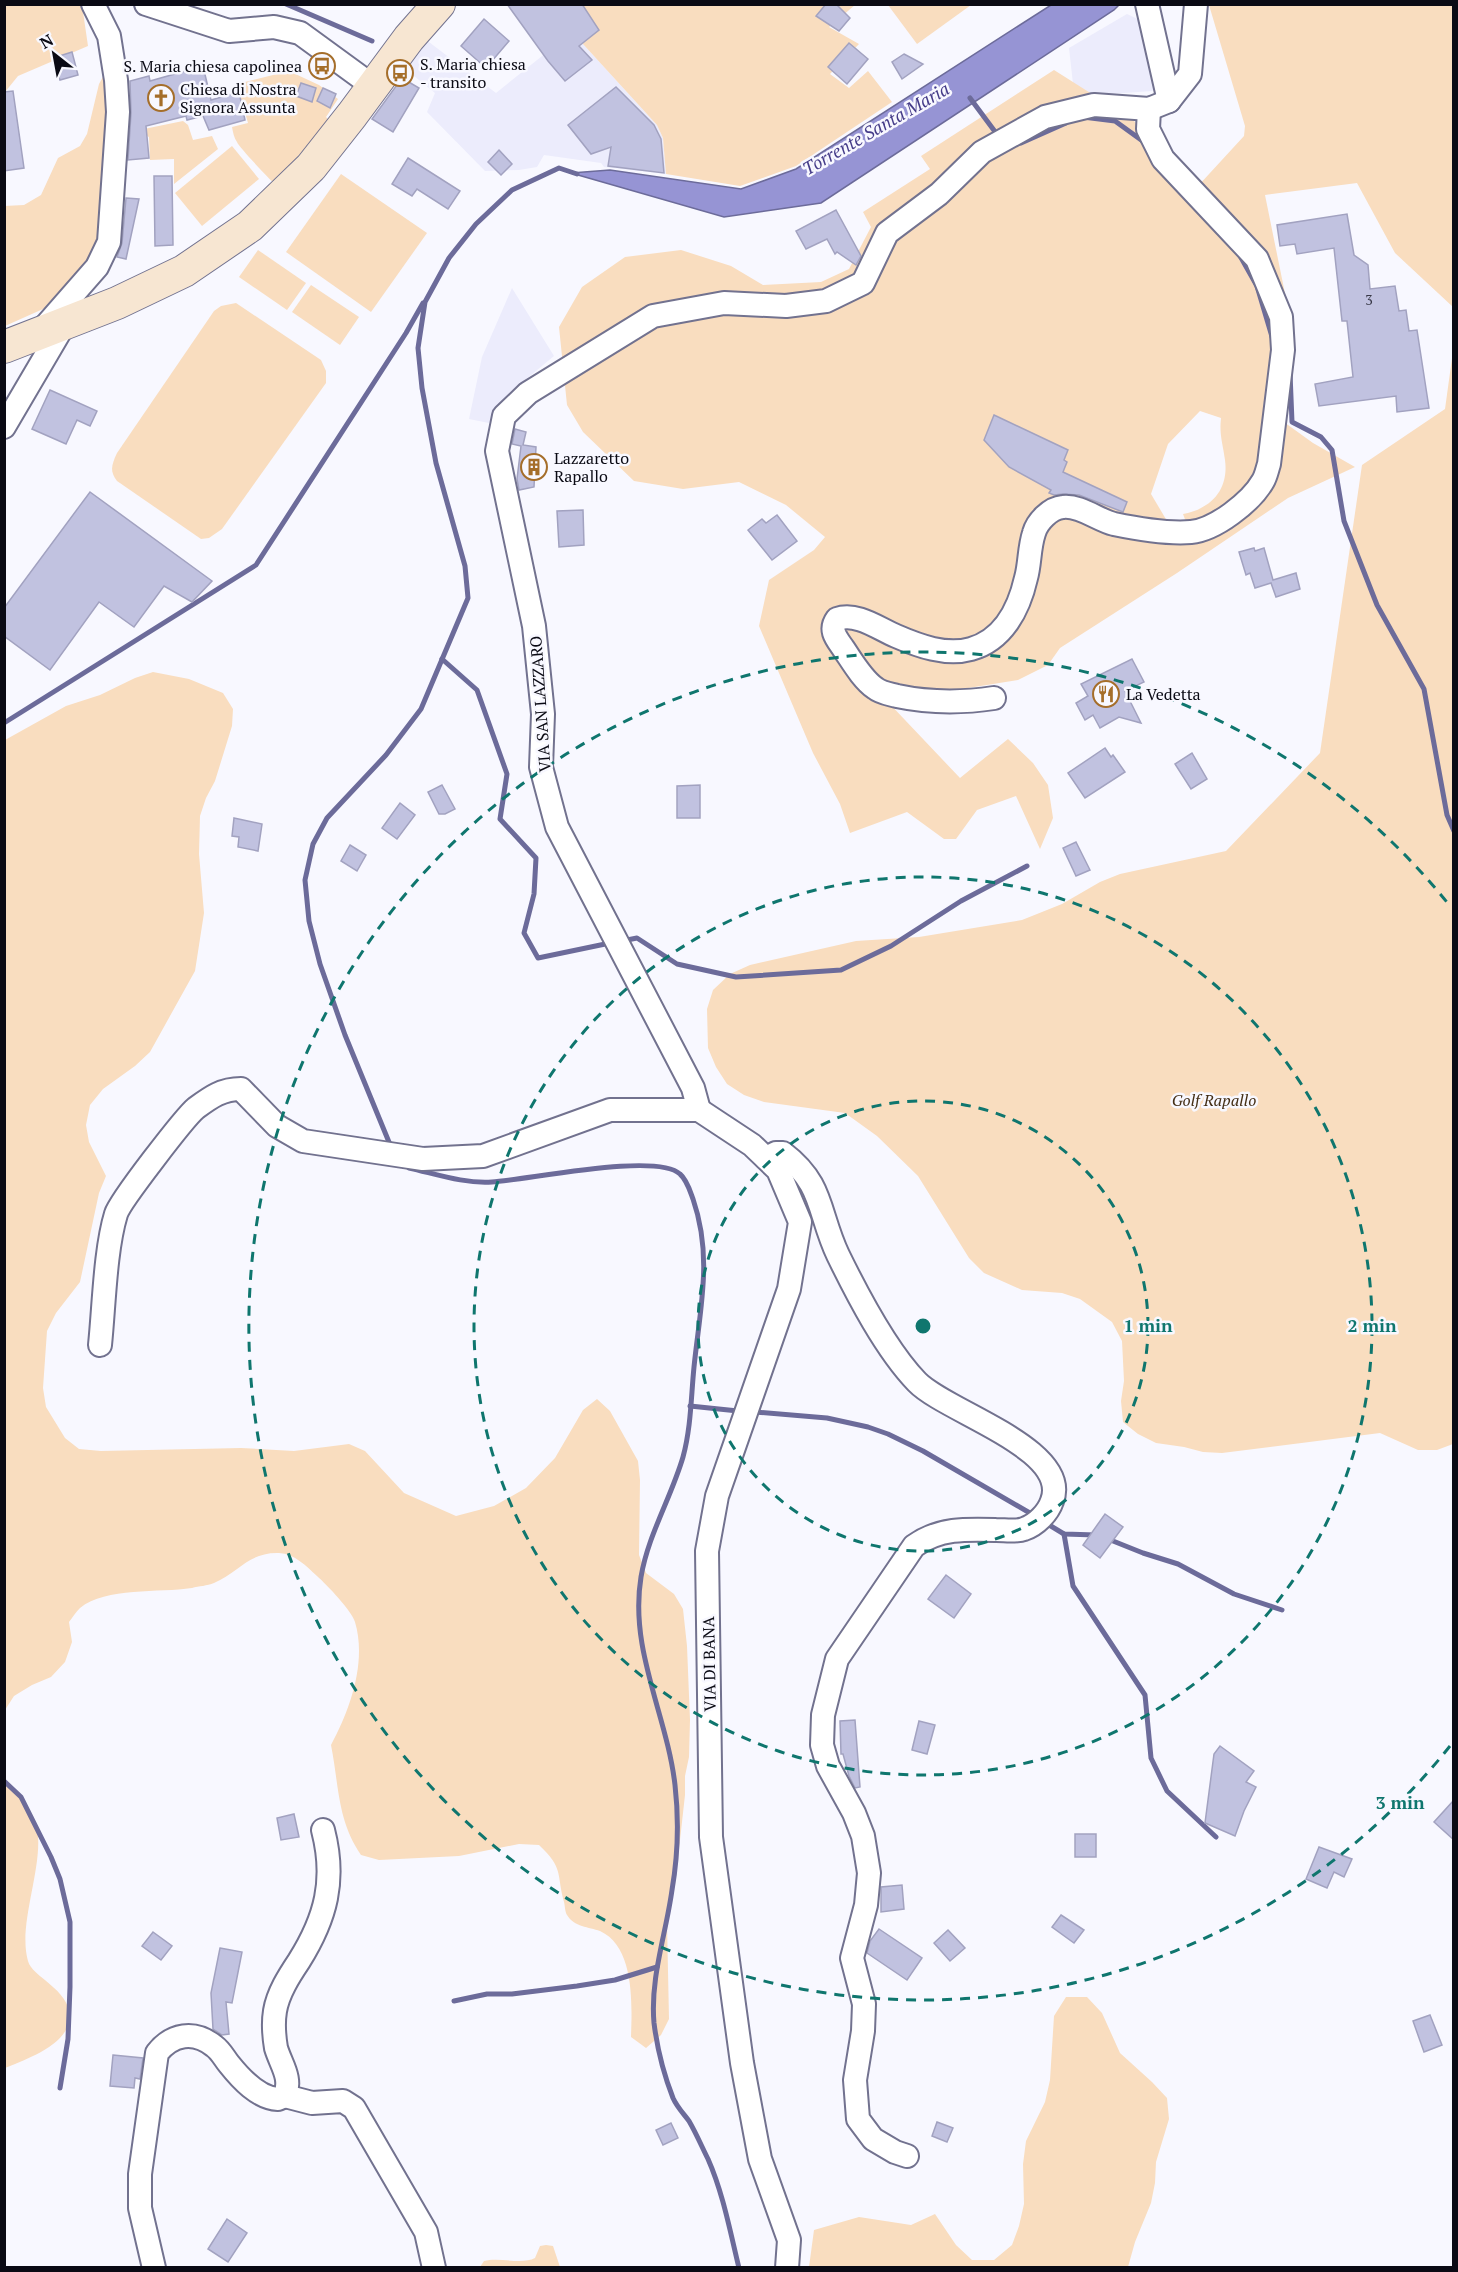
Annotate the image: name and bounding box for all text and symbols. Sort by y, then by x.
north arrow [24,24,84,84]
text: N [35,29,57,54]
bus stop icon: S. Maria chiesa capolinea [307,51,337,81]
place label: S. Maria chiesa - transito [420,53,526,93]
place label: S. Maria chiesa capolinea [124,55,302,77]
bus stop icon: S. Maria chiesa - transito [385,58,415,88]
water label: Torrente Santa Maria [798,76,953,180]
place label: Chiesa di Nostra Signora Assunta [180,78,297,118]
church icon: Chiesa di Nostra Signora Assunta [146,83,176,113]
house number: 3 [1365,290,1373,309]
place label: Lazzaretto Rapallo [554,447,629,487]
building icon: Lazzaretto Rapallo [519,452,549,482]
street label: VIA SAN LAZZARO [524,635,556,773]
restaurant icon: La Vedetta [1091,679,1121,709]
place label: La Vedetta [1126,683,1201,705]
park label: Golf Rapallo [1172,1089,1256,1111]
text: 1 min [1123,1313,1173,1337]
text: 2 min [1347,1313,1397,1337]
centre of rings [913,1316,933,1336]
street label: VIA DI BANA [697,1616,721,1712]
text: 3 min [1375,1790,1425,1814]

